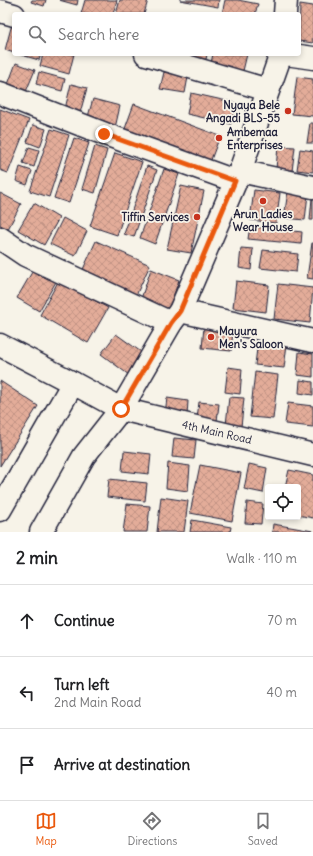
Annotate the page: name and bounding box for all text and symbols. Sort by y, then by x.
search box [12,12,301,56]
icon: search [26,23,48,45]
text: Search here [58,25,139,44]
place label: Nyaya Bele Angadi BLS-55 [206,98,280,126]
marker: Nyaya Bele Angadi BLS-55 [283,106,293,116]
route end [95,125,113,143]
place label: Ambemaa Enterprises [227,125,283,153]
marker: Ambemaa Enterprises [214,133,224,143]
marker: Arun Ladies Wear House [258,196,268,206]
place label: Arun Ladies Wear House [233,207,293,234]
place label: Tiffin Services [121,210,189,224]
marker: Tiffin Services [192,212,202,222]
place label: Mayura Men's Saloon [219,324,284,351]
marker: Mayura Men's Saloon [206,332,216,342]
route start [112,400,130,418]
street label: 4th Main Road [181,417,254,447]
map controls [265,484,301,520]
button: locate [265,484,301,520]
text: 2 min [16,547,58,569]
text: Walk · 110 m [226,550,297,567]
icon: ahead [16,610,38,632]
text: Continue [54,611,115,630]
text: 70 m [268,612,297,629]
text: Turn left [54,675,109,694]
icon: left [16,682,38,704]
text: 40 m [266,684,297,701]
text: 2nd Main Road [54,694,141,711]
icon: arrive [16,754,38,776]
text: Arrive at destination [54,755,190,774]
tab: Map [35,810,57,848]
tab: Directions [128,810,177,848]
tab: Saved [248,810,278,848]

